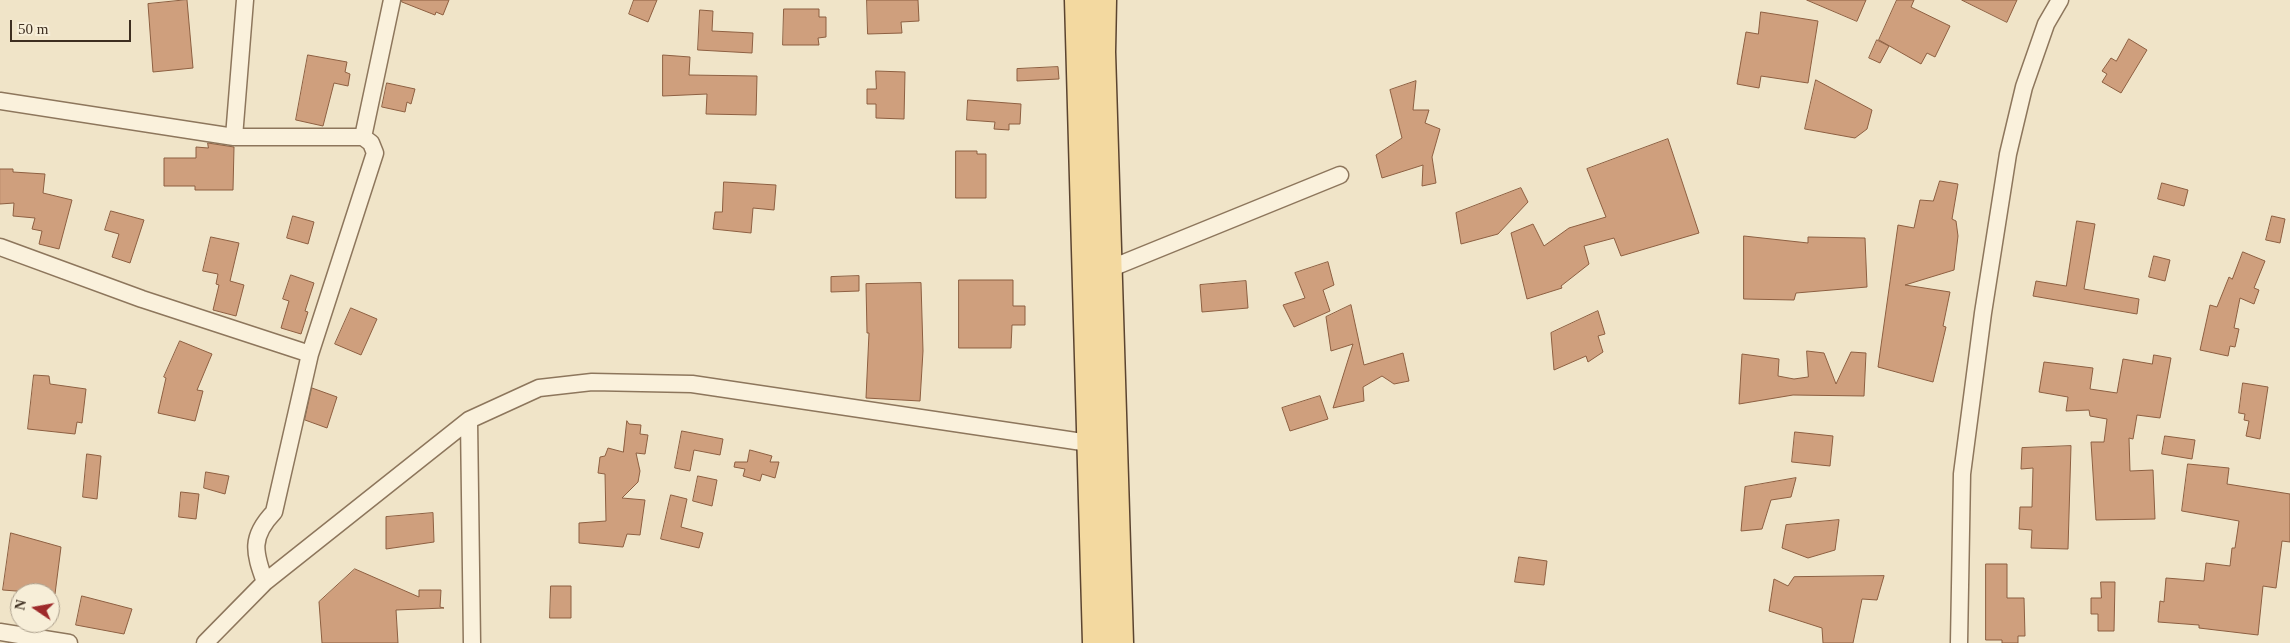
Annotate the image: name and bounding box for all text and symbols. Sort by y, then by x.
scale bar [12,10,134,42]
text: 50 m [18,21,48,37]
north arrow [10,583,60,633]
text: N [12,598,29,611]

